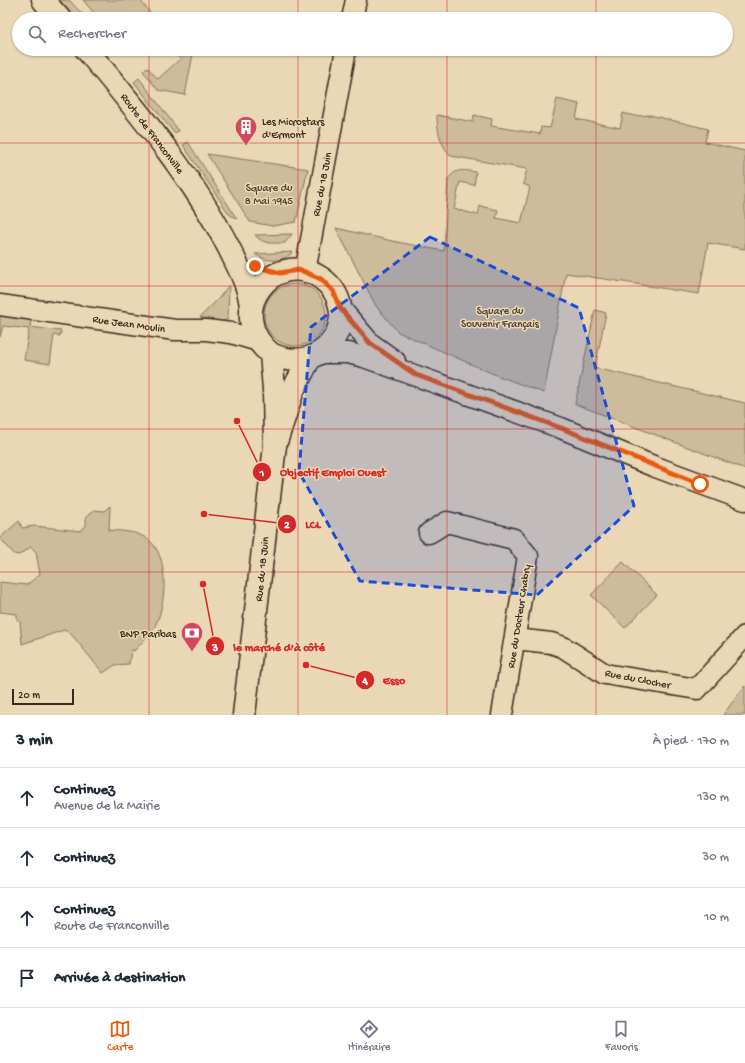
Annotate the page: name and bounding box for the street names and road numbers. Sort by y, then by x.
street label: Route de Franconville [117,92,186,177]
street label: Rue du 18 Juin [311,151,335,217]
street label: Rue Jean Moulin [92,314,167,336]
street label: Rue du 18 Juin [254,535,272,602]
street label: Rue du Docteur Chabry [506,563,534,669]
street label: Rue du Clocher [604,668,673,692]

